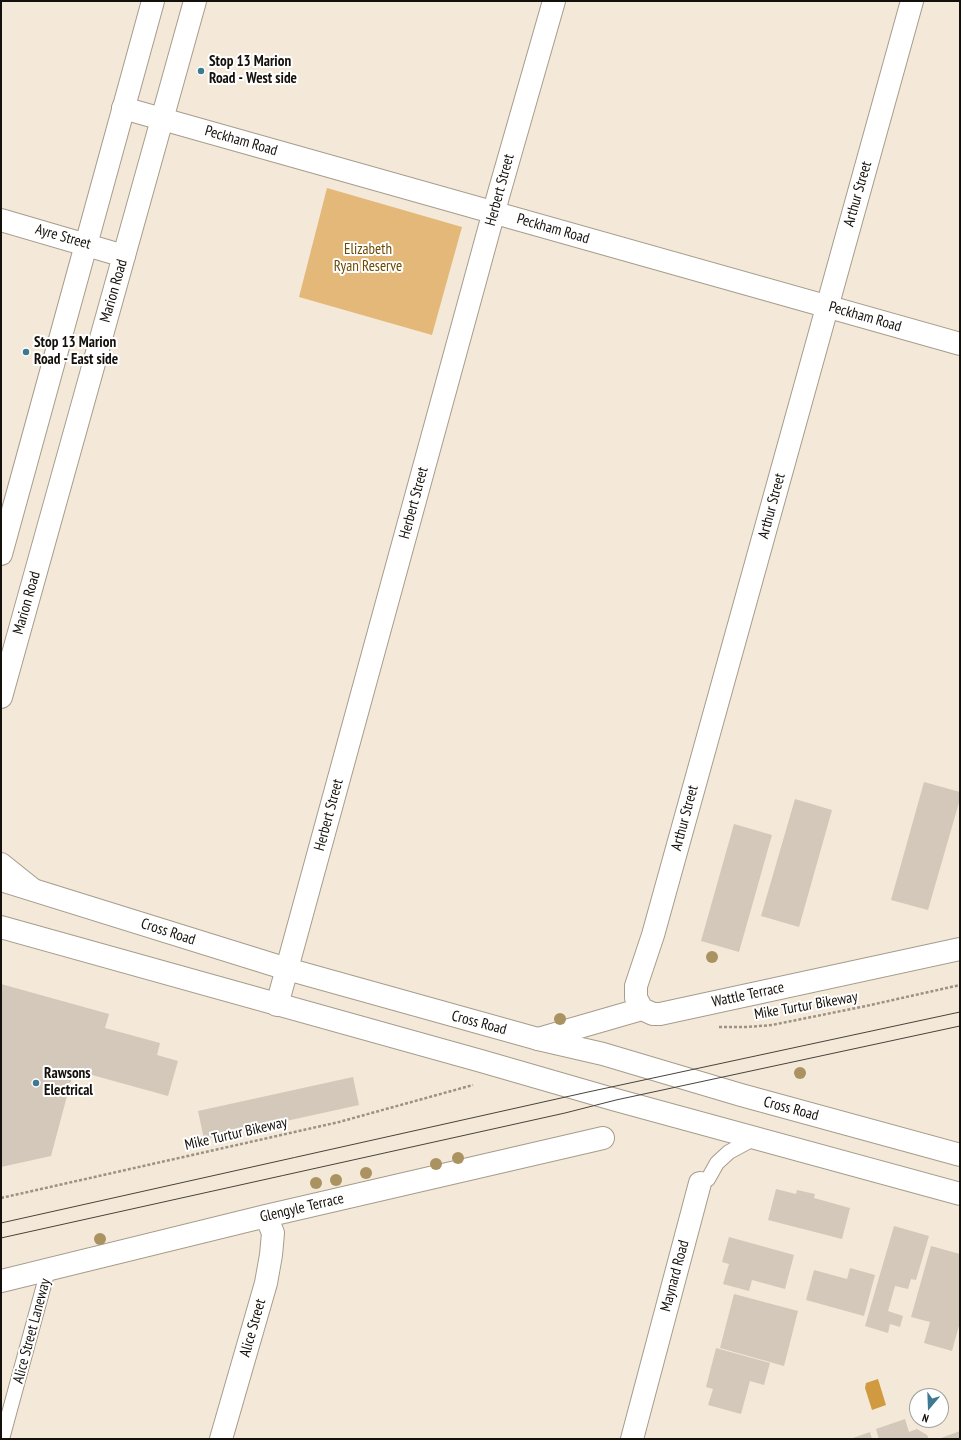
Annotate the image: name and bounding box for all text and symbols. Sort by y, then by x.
place label: Stop 13 Marion Road - West side [209,53,297,88]
marker: Stop 13 Marion Road - West side [196,66,206,76]
street label: Peckham Road [203,122,279,160]
street label: Herbert Street [482,152,518,228]
street label: Arthur Street [840,159,876,229]
street label: Peckham Road [515,210,591,248]
street label: Ayre Street [33,221,93,253]
park label: Elizabeth Ryan Reserve [334,241,402,276]
street label: Marion Road [96,257,132,325]
street label: Peckham Road [827,298,903,336]
place label: Stop 13 Marion Road - East side [34,334,118,369]
marker: Stop 13 Marion Road - East side [21,347,31,357]
street label: Herbert Street [396,465,432,541]
street label: Arthur Street [755,471,789,541]
street label: Marion Road [9,569,45,637]
street label: Herbert Street [311,777,347,853]
street label: Arthur Street [668,783,702,853]
street label: Cross Road [139,915,197,949]
street label: Wattle Terrace [710,979,786,1011]
street label: Mike Turtur Bikeway [753,988,859,1024]
street label: Cross Road [450,1007,508,1039]
place label: Rawsons Electrical [44,1065,93,1100]
marker: Rawsons Electrical [31,1078,41,1088]
street label: Cross Road [762,1093,820,1125]
street label: Mike Turtur Bikeway [183,1113,289,1155]
street label: Glengyle Terrace [258,1190,346,1226]
street label: Maynard Road [657,1238,693,1314]
street label: Alice Street Laneway [9,1277,55,1385]
street label: Alice Street [236,1297,270,1359]
north arrow [909,1388,949,1428]
text: N [920,1411,931,1426]

